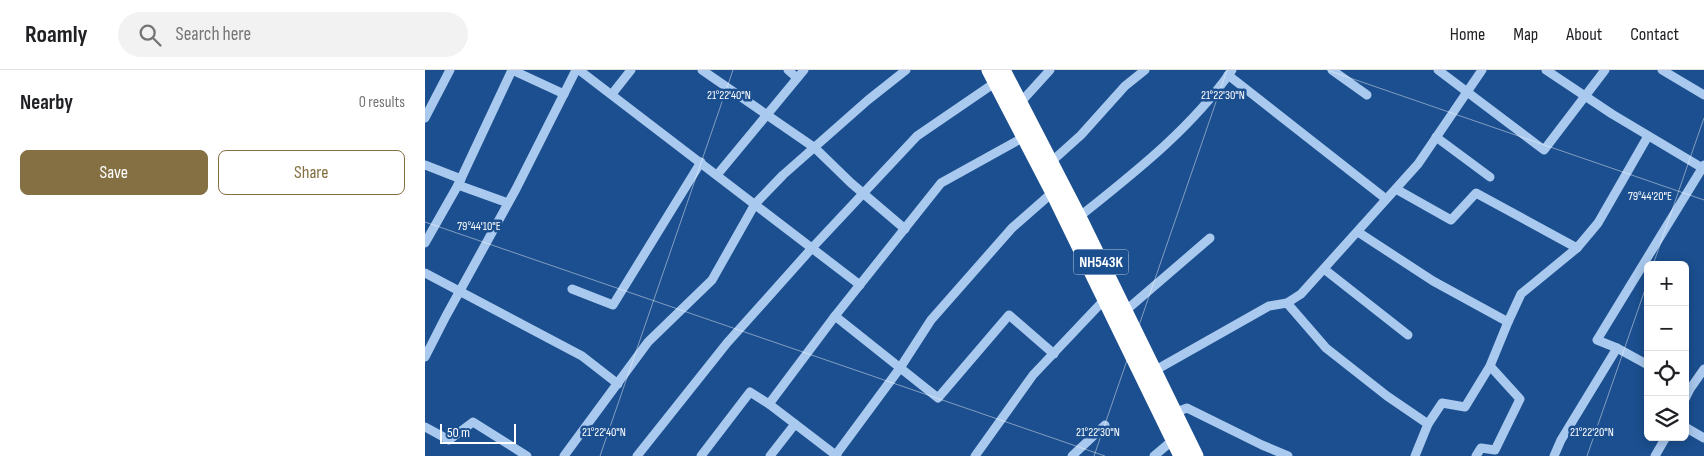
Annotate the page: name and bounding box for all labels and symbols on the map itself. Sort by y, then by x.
text: 21°22'40"N [707,88,751,103]
text: 21°22'30"N [1201,88,1245,103]
text: 79°44'20"E [1628,189,1672,204]
text: 79°44'10"E [457,219,501,234]
road number: NH543K [1073,250,1129,274]
scale bar [440,421,516,444]
text: 21°22'40"N [582,425,626,440]
text: 21°22'30"N [1076,425,1120,440]
text: 21°22'20"N [1570,425,1614,440]

